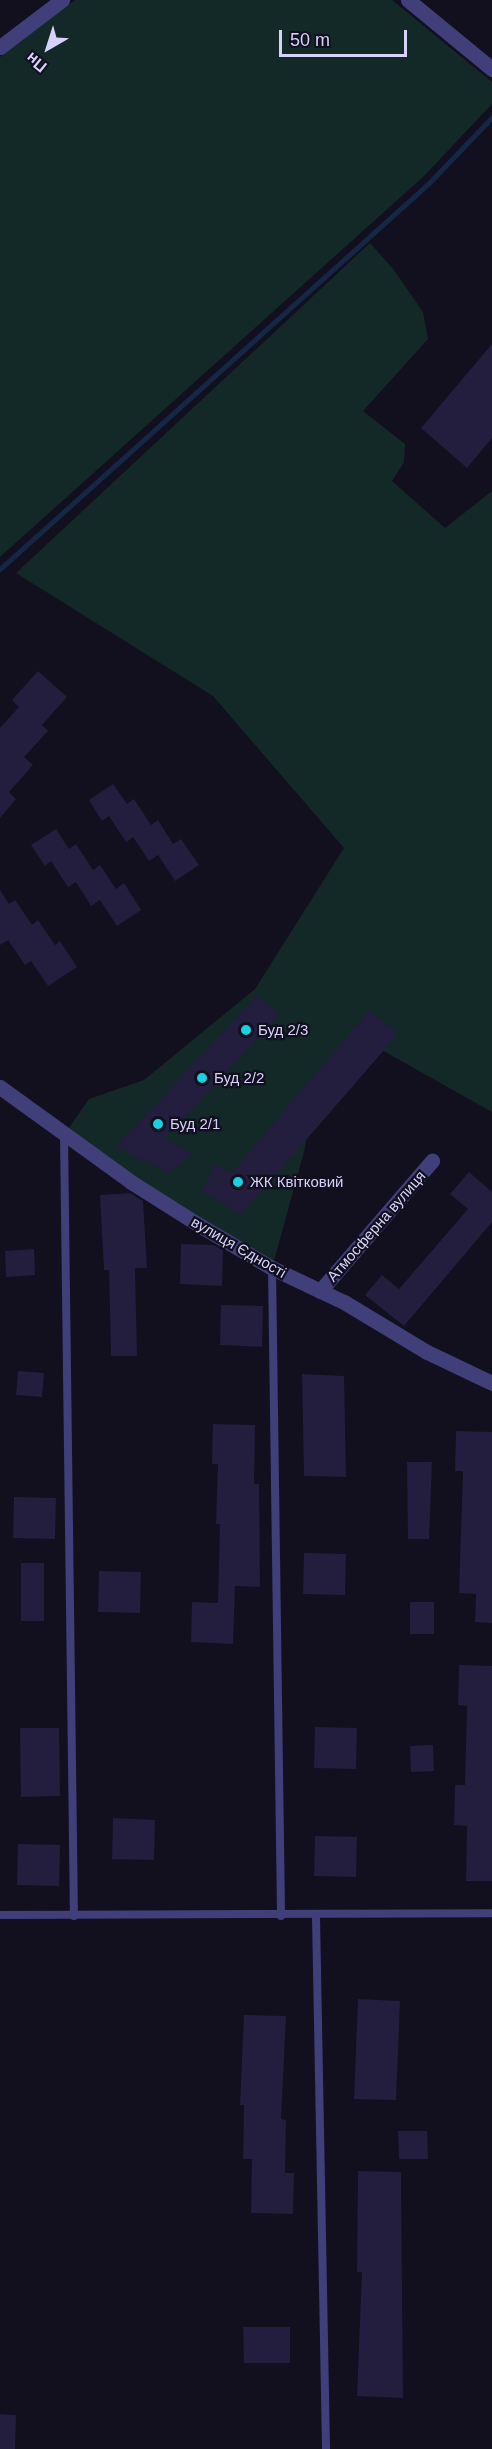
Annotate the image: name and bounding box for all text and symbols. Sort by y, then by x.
north arrow [18,18,78,78]
scale bar [282,18,410,56]
text: 50 m [290,30,330,50]
text: Пн [23,49,50,76]
place label: Буд 2/3 [258,1021,308,1039]
marker: Буд 2/3 [239,1023,253,1037]
place label: Буд 2/2 [214,1069,264,1087]
marker: Буд 2/2 [195,1071,209,1085]
place label: Буд 2/1 [170,1115,220,1133]
marker: Буд 2/1 [151,1117,165,1131]
street label: Атмосферна вулиця [323,1167,429,1285]
place label: ЖК Квітковий [250,1173,343,1191]
marker: ЖК Квітковий [231,1175,245,1189]
street label: вулиця Єдності [188,1213,290,1281]

